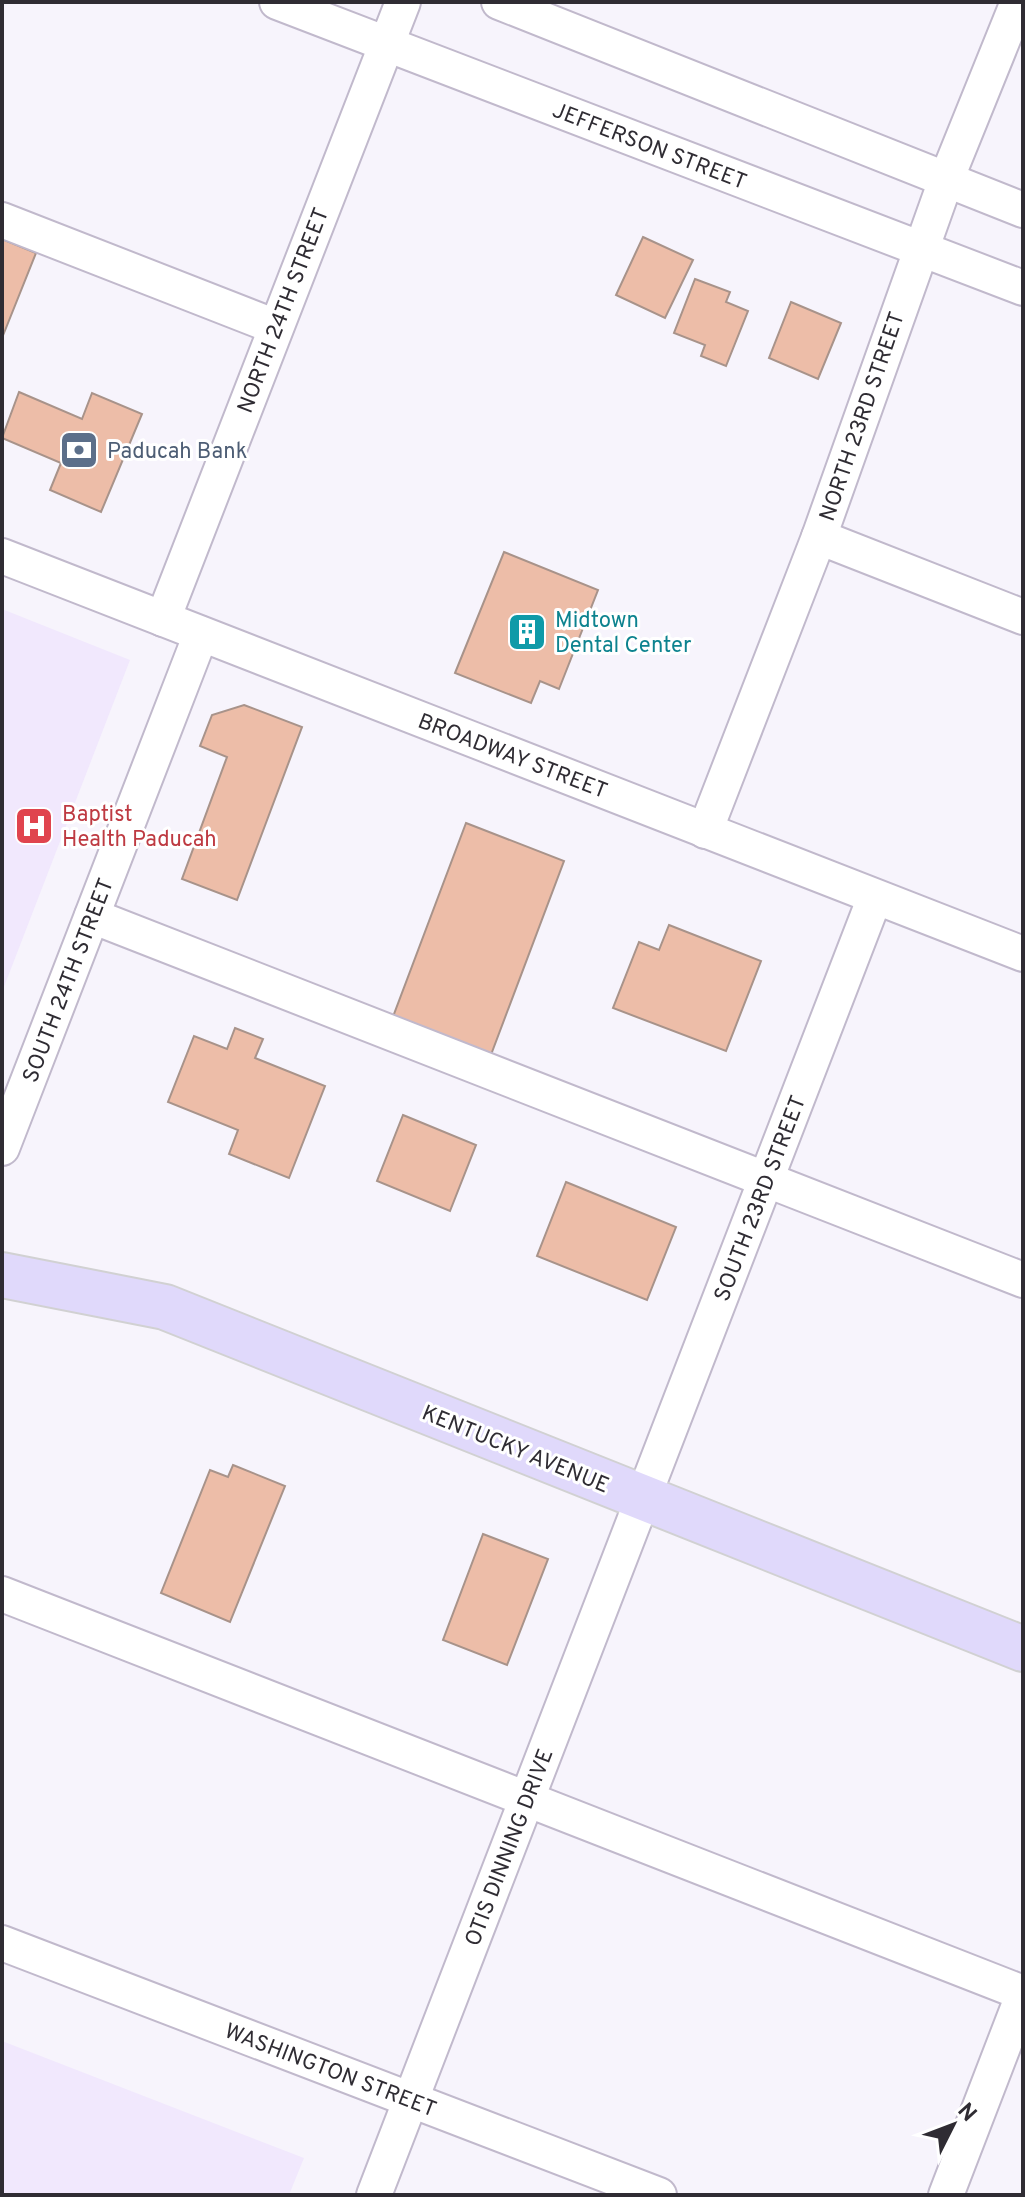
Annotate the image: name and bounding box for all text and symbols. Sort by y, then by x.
street label: JEFFERSON STREET [548,98,750,197]
street label: NORTH 24TH STREET [233,204,336,417]
street label: NORTH 23RD STREET [815,309,912,525]
bank icon: Paducah Bank [58,429,100,471]
place label: Paducah Bank [107,439,247,466]
place label: Midtown Dental Center [555,608,692,660]
building icon: Midtown Dental Center [506,611,548,653]
street label: BROADWAY STREET [414,709,611,806]
place label: Baptist Health Paducah [62,802,217,854]
hospital icon: Baptist Health Paducah [13,805,55,847]
street label: SOUTH 24TH STREET [18,875,121,1087]
street label: SOUTH 23RD STREET [710,1092,813,1306]
street label: KENTUCKY AVENUE [417,1400,613,1500]
street label: OTIS DINNING DRIVE [460,1745,560,1950]
street label: WASHINGTON STREET [220,2018,440,2124]
north arrow [913,2085,993,2165]
text: N [951,2098,981,2128]

